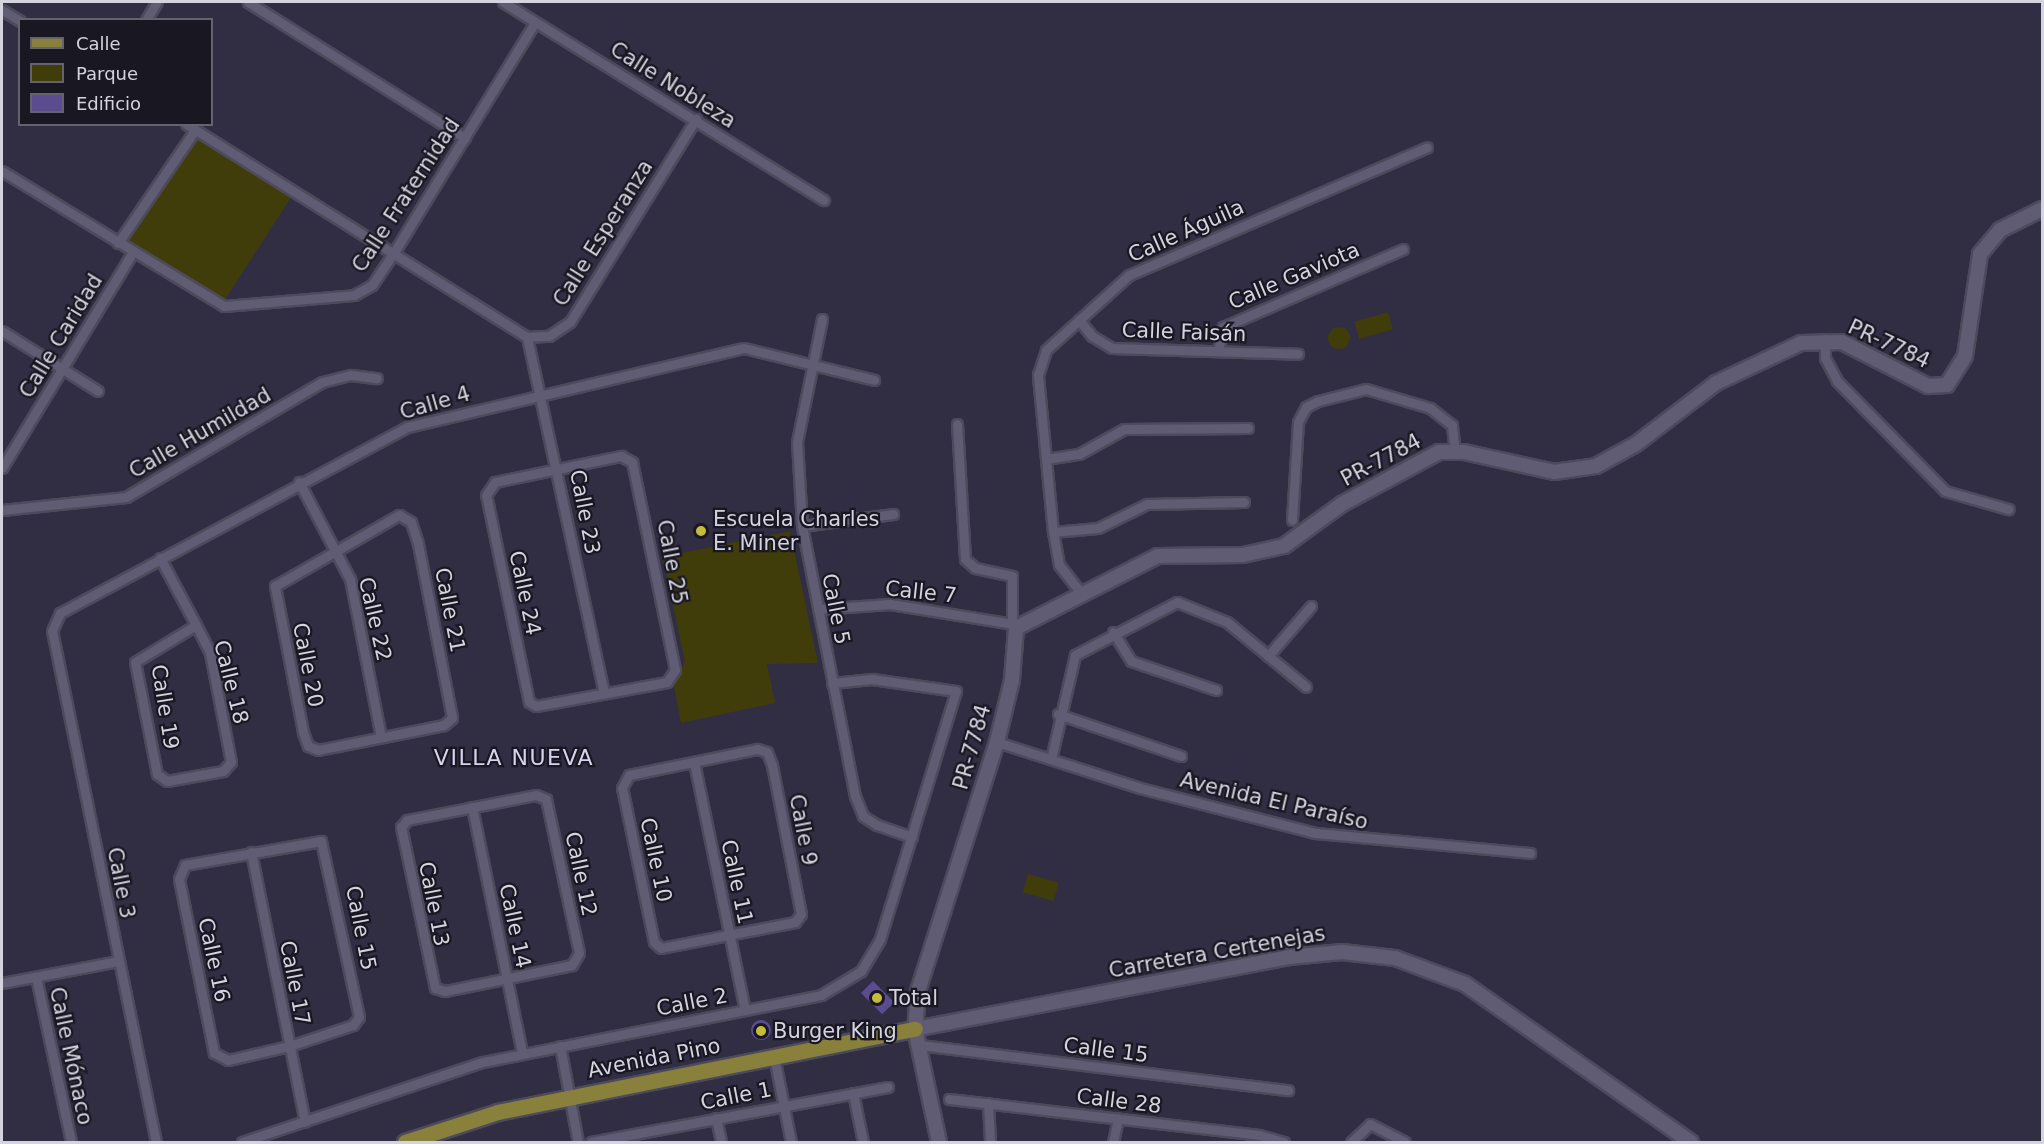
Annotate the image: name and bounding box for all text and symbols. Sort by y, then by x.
legend [18,18,213,126]
text: Calle [76,33,121,54]
street label: Calle Nobleza [606,36,740,134]
text: Parque [76,63,138,84]
text: Edificio [76,93,141,114]
street label: Calle Fraternidad [347,113,465,277]
street label: Calle Esperanza [548,155,658,311]
street label: Calle Águila [1124,194,1248,268]
street label: Calle Gaviota [1225,237,1363,315]
street label: Calle Caridad [14,269,108,403]
street label: PR-7784 [1844,314,1934,374]
street label: Calle Faisán [1121,317,1247,347]
street label: Calle 4 [397,381,473,425]
street label: Calle Humildad [125,382,275,484]
street label: PR-7784 [1336,428,1426,492]
street label: Calle 23 [564,468,606,556]
place label: Escuela Charles E. Miner [713,506,880,556]
street label: Calle 25 [651,518,693,606]
marker: Escuela Charles E. Miner [694,524,708,538]
street label: Calle 24 [504,549,546,637]
street label: Calle 21 [429,566,471,654]
street label: Calle 5 [817,571,855,647]
street label: Calle 22 [353,575,397,663]
street label: Calle 7 [884,576,958,608]
street label: Calle 20 [287,621,329,709]
street label: Calle 18 [208,637,254,727]
street label: Calle 19 [146,663,184,751]
street label: PR-7784 [948,702,996,792]
district label: VILLA NUEVA [434,745,594,771]
street label: Avenida El Paraíso [1178,767,1370,835]
street label: Calle 9 [784,792,822,868]
street label: Calle 10 [635,816,677,904]
street label: Calle 12 [560,830,602,918]
street label: Calle 11 [716,838,758,926]
street label: Calle 3 [102,845,140,921]
street label: Calle 13 [413,860,455,948]
street label: Calle 14 [494,882,536,970]
street label: Calle 15 [340,884,382,972]
street label: Calle 16 [193,916,235,1004]
street label: Carretera Certenejas [1107,921,1327,983]
street label: Calle 17 [274,939,316,1027]
street label: Calle 2 [654,983,730,1021]
street label: Calle Mónaco [44,985,98,1127]
place label: Total [889,985,938,1011]
marker: Total [870,991,884,1005]
place label: Burger King [773,1018,897,1044]
marker: Burger King [754,1024,768,1038]
street label: Calle 15 [1062,1032,1150,1068]
street label: Avenida Pino [585,1033,723,1083]
street label: Calle 1 [698,1077,774,1115]
street label: Calle 28 [1075,1083,1163,1119]

